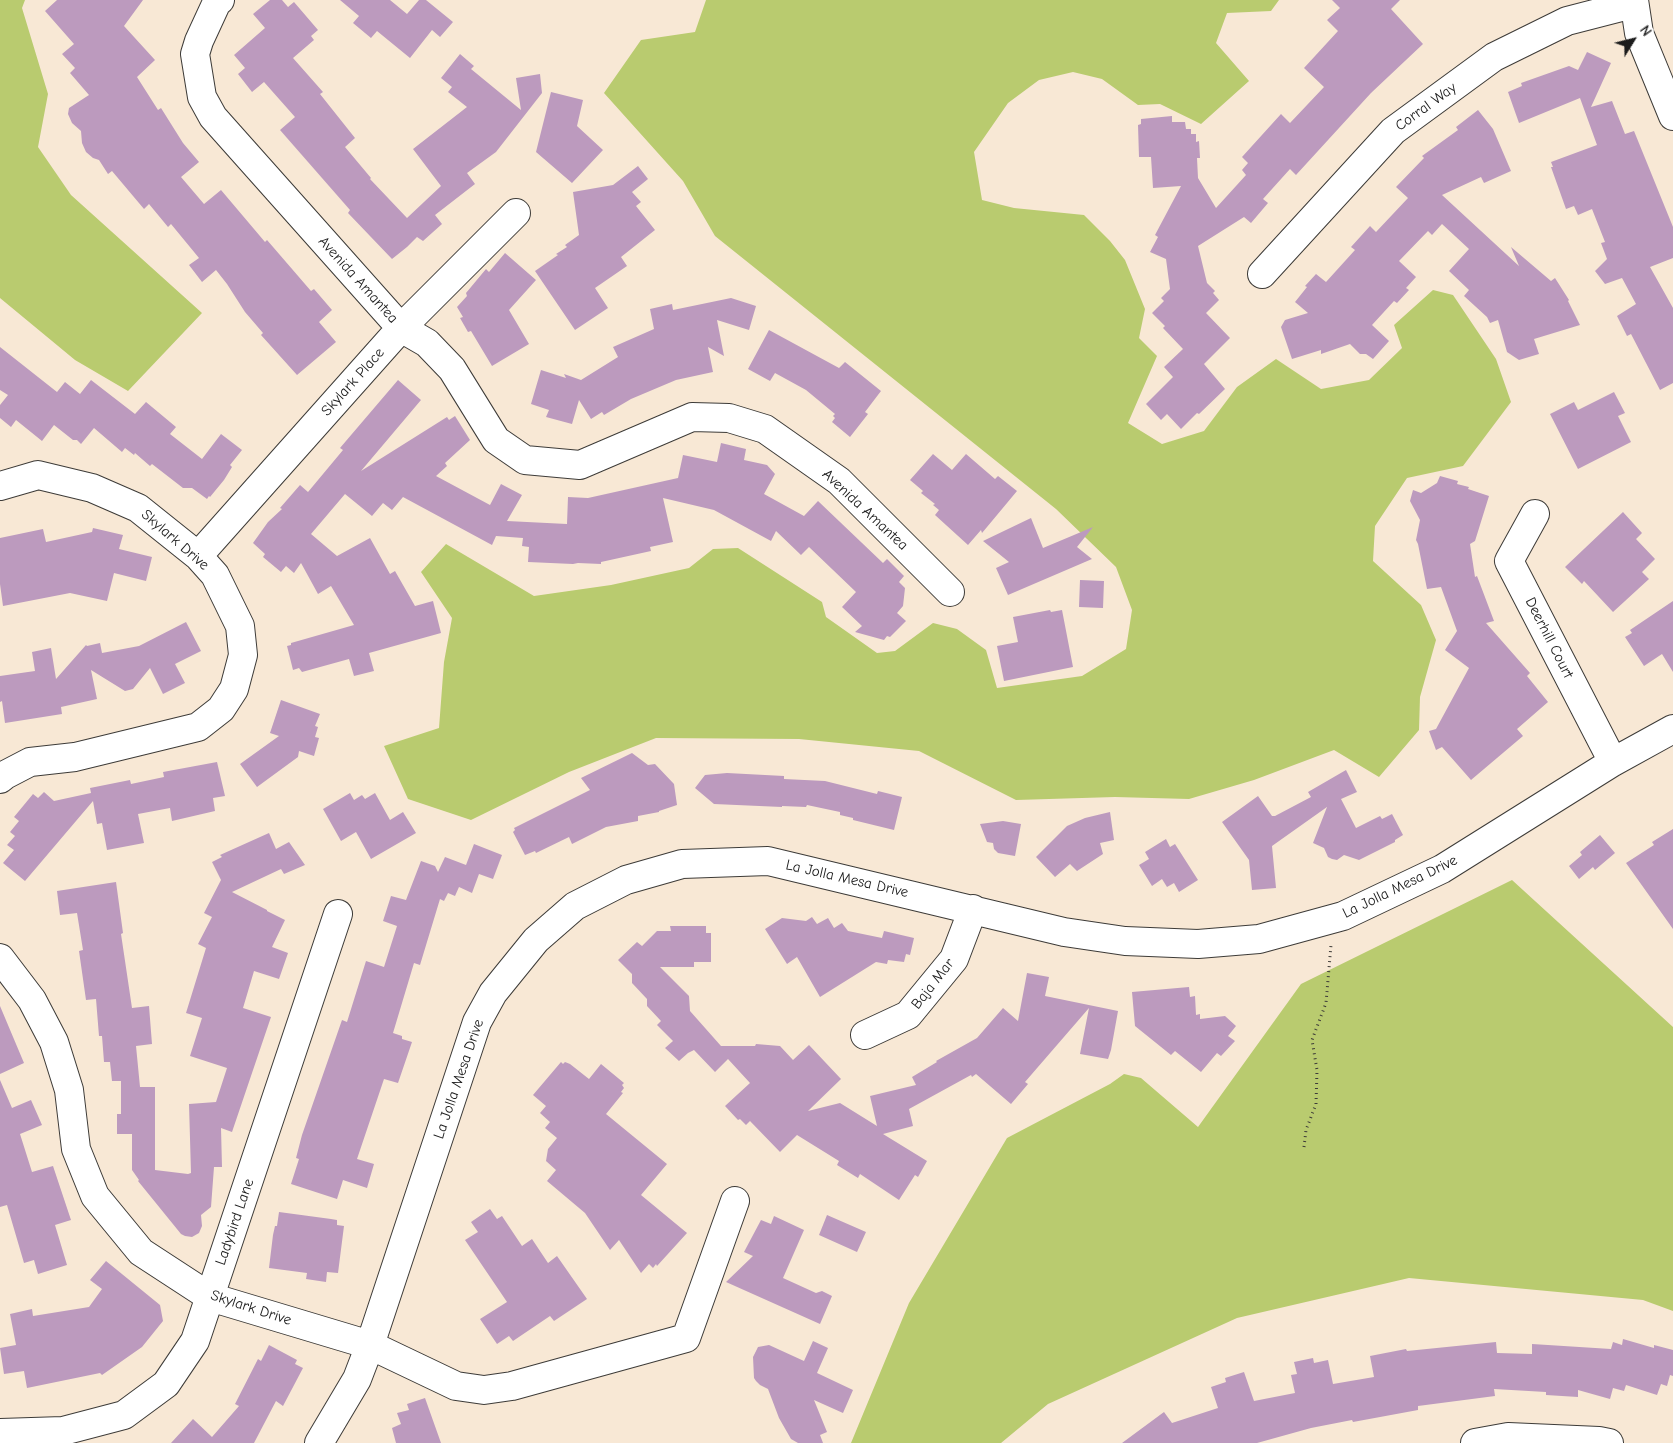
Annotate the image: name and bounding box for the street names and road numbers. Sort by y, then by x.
street label: Corral Way [1392,79,1460,135]
street label: Avenida Amantea [314,233,402,327]
street label: Skylark Place [318,344,388,420]
street label: Avenida Amantea [818,466,912,554]
street label: Skylark Drive [137,506,213,574]
street label: Deerhill Court [1521,594,1577,682]
street label: La Jolla Mesa Drive [1340,851,1460,923]
street label: La Jolla Mesa Drive [784,856,910,902]
street label: Baja Mar [908,955,958,1013]
street label: La Jolla Mesa Drive [430,1017,488,1141]
street label: Ladybird Lane [212,1176,258,1268]
street label: Skylark Drive [208,1286,294,1330]

